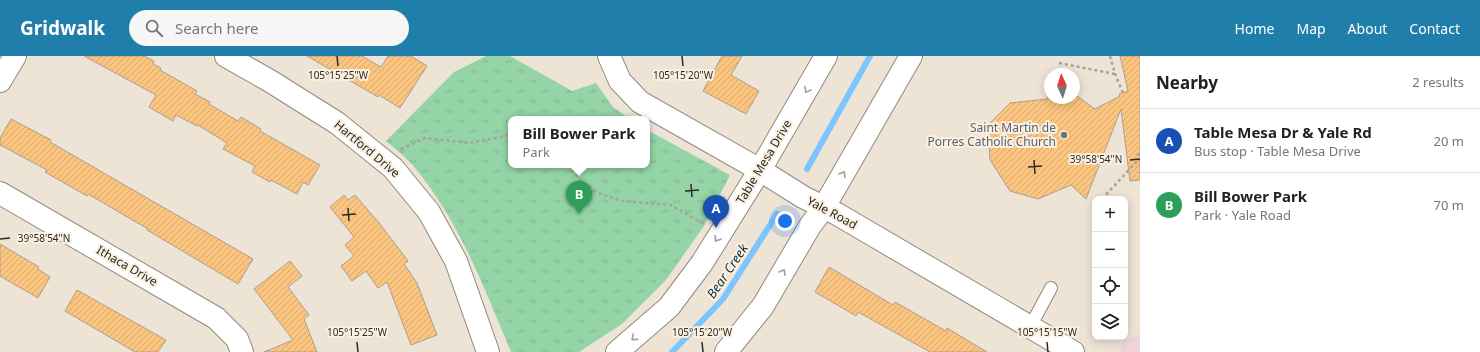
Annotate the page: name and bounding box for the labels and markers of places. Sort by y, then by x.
place label: Saint Martin de Porres Catholic Church [927,119,1056,150]
marker: Saint Martin de Porres Catholic Church [1059,130,1069,140]
pin: B [566,181,592,214]
pin: A [703,195,729,228]

